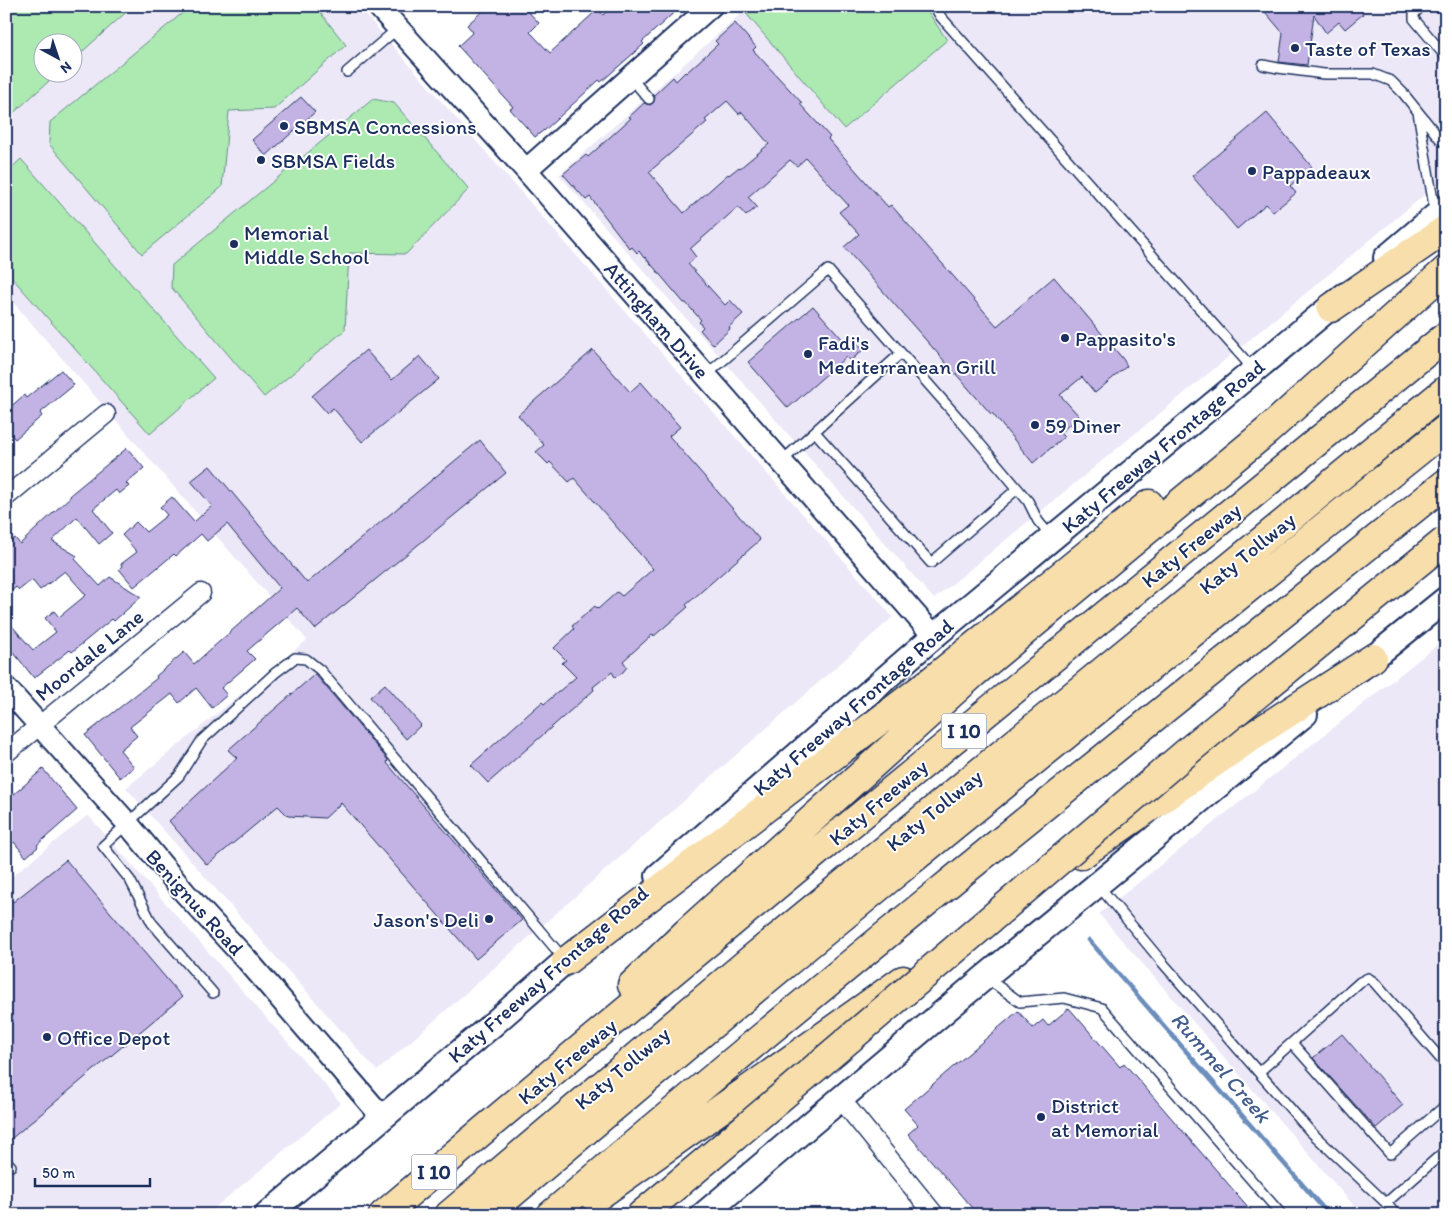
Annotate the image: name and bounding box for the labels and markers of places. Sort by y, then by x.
place label: Taste of Texas [1305,36,1431,61]
marker: Taste of Texas [1289,42,1301,54]
place label: SBMSA Concessions [294,114,477,139]
marker: SBMSA Concessions [278,120,290,132]
place label: SBMSA Fields [271,148,395,173]
marker: SBMSA Fields [255,154,267,166]
place label: Pappadeaux [1262,159,1371,184]
marker: Pappadeaux [1246,165,1258,177]
place label: Memorial Middle School [244,220,369,269]
marker: Memorial Middle School [228,238,240,250]
place label: Pappasito's [1075,326,1176,351]
place label: Fadi's Mediterranean Grill [818,330,996,379]
marker: Pappasito's [1059,332,1071,344]
marker: Fadi's Mediterranean Grill [802,348,814,360]
place label: 59 Diner [1045,413,1121,438]
marker: 59 Diner [1029,419,1041,431]
place label: Jason's Deli [374,907,479,932]
marker: Jason's Deli [483,913,495,925]
place label: Office Depot [57,1025,170,1050]
marker: Office Depot [41,1031,53,1043]
place label: District at Memorial [1051,1093,1159,1142]
marker: District at Memorial [1035,1111,1047,1123]

